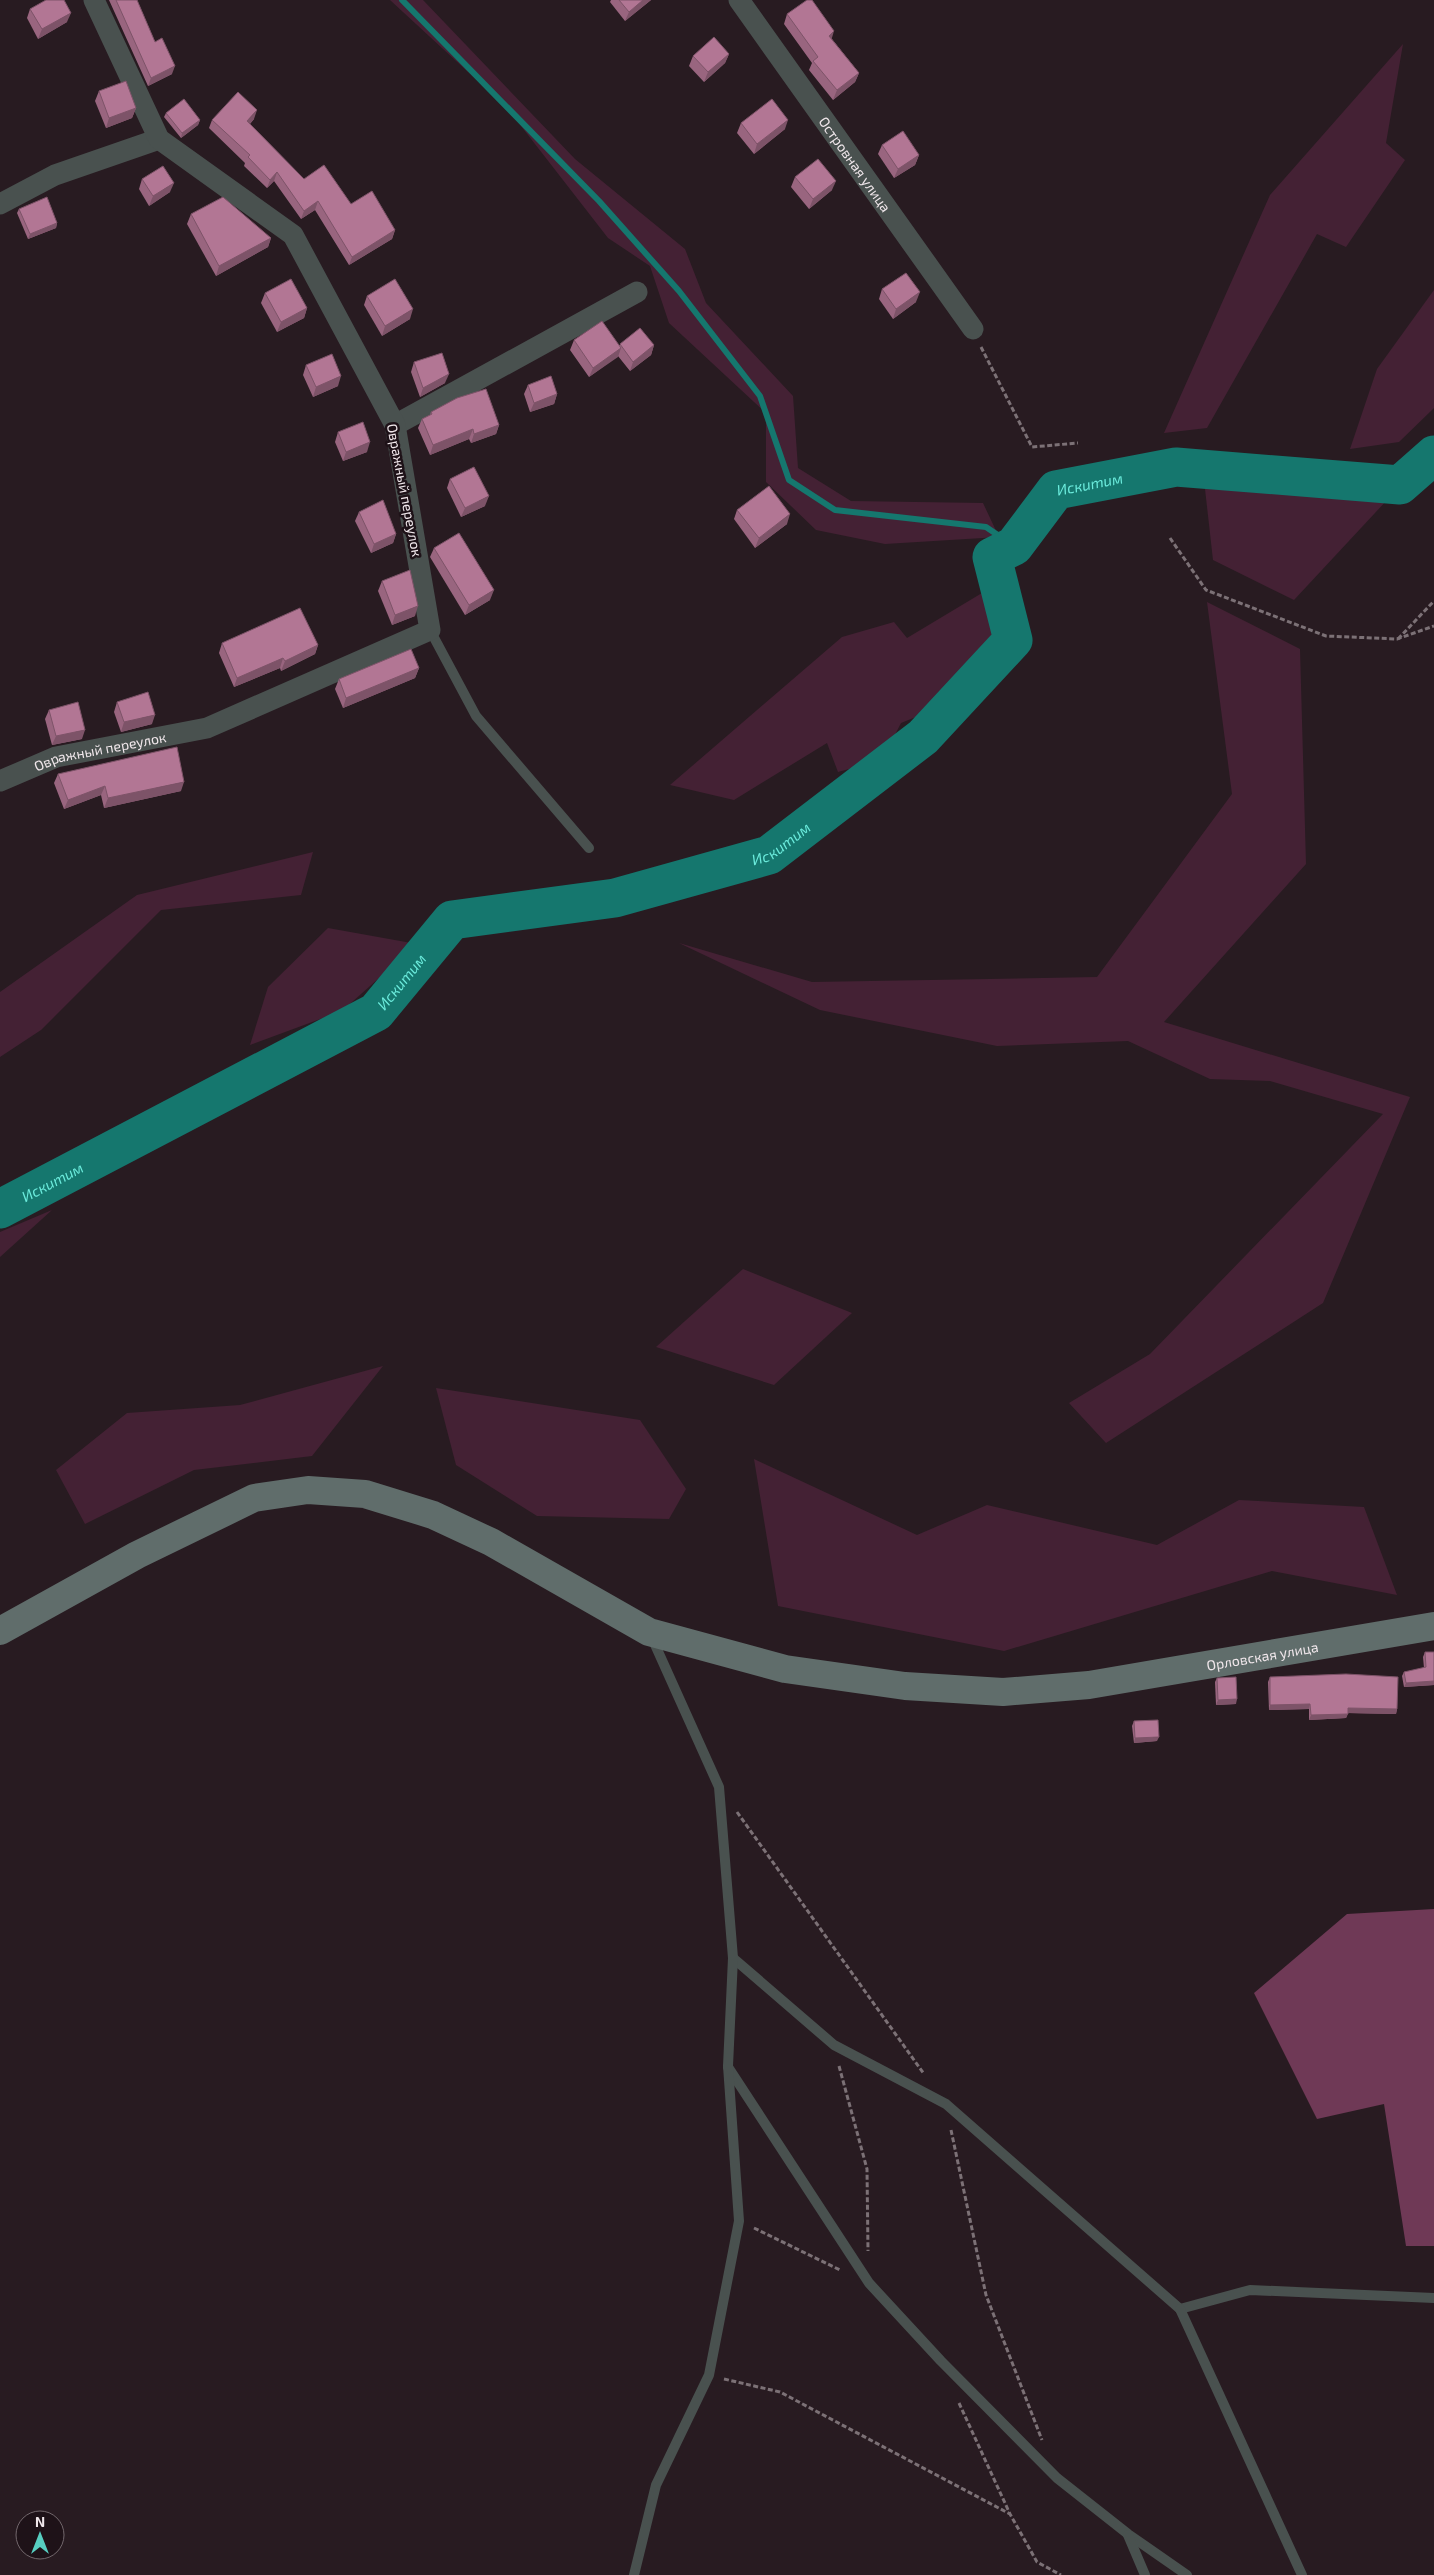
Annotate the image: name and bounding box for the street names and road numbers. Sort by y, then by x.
street label: Островная улица [816,113,895,215]
street label: Овражный переулок [384,422,426,558]
street label: Овражный переулок [31,727,168,774]
street label: Орловская улица [1205,1637,1320,1673]

